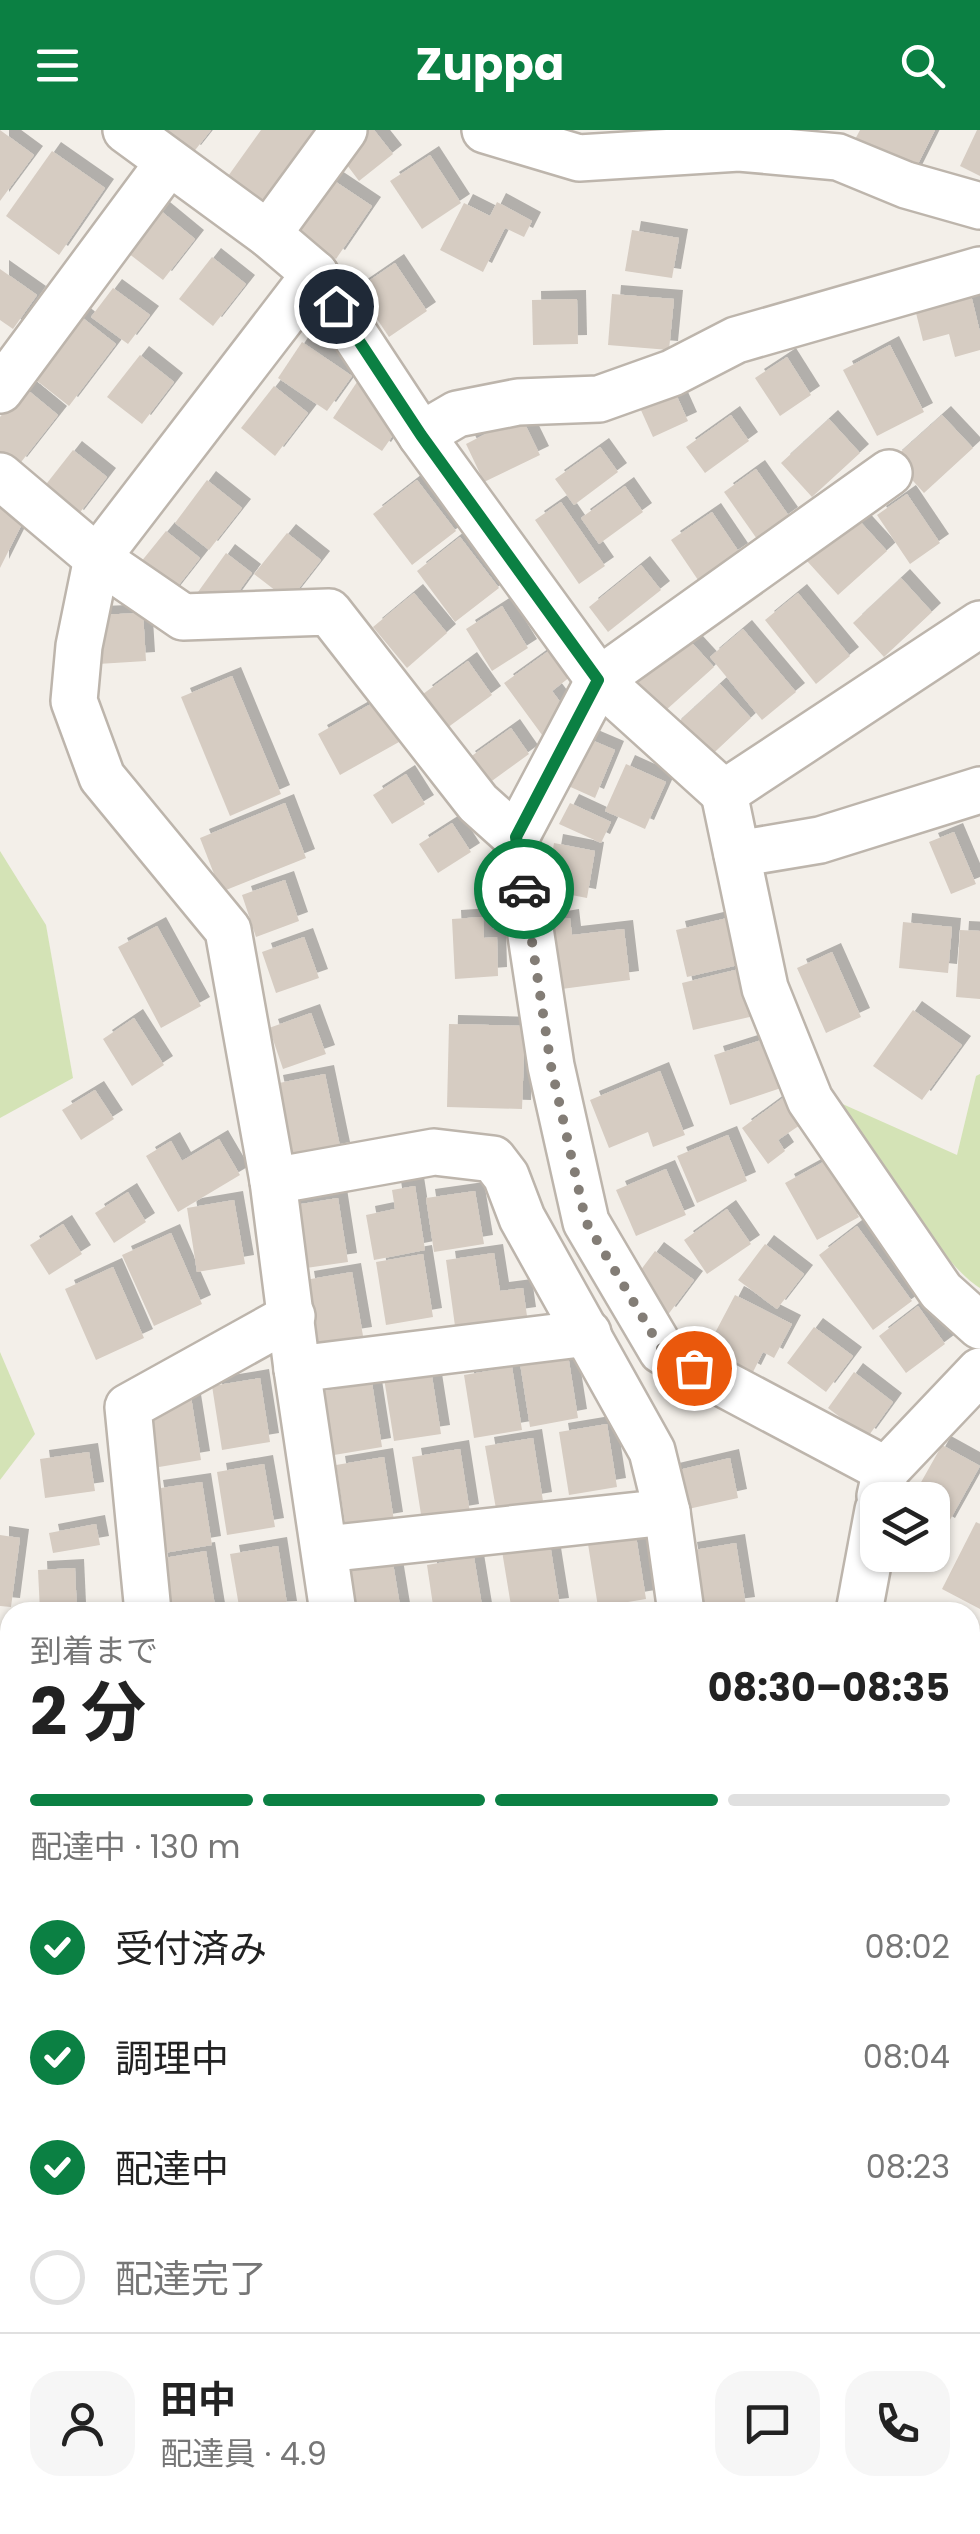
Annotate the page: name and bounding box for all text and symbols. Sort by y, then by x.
text: Zuppa [416,33,564,96]
icon: menu [30,38,85,93]
icon: search [895,38,950,93]
pin [294,264,379,349]
icon: home [309,279,364,334]
courier [474,839,574,939]
icon: car [497,862,552,917]
pin [652,1326,737,1411]
icon: bag [667,1341,722,1396]
map controls [860,1482,950,1572]
button: layers [860,1482,950,1572]
text: 到着まで [30,1628,158,1673]
text: 08:30–08:35 [708,1661,950,1714]
text: 2 分 [30,1667,146,1758]
text: 配達中 · 130 m [30,1824,241,1869]
icon: check [30,1920,85,1975]
text: 受付済み [115,1922,267,1975]
text: 08:02 [864,1924,950,1969]
icon: check [30,2030,85,2085]
text: 調理中 [115,2032,229,2085]
text: 08:04 [863,2034,950,2079]
icon: check [30,2140,85,2195]
text: 配達中 [115,2142,229,2195]
text: 08:23 [866,2144,950,2189]
text: 配達完了 [115,2252,267,2305]
button: person [30,2371,135,2476]
button: chat [715,2371,820,2476]
button: phone [845,2371,950,2476]
text: 田中 [160,2373,236,2426]
text: 配達員 · 4.9 [160,2431,327,2476]

